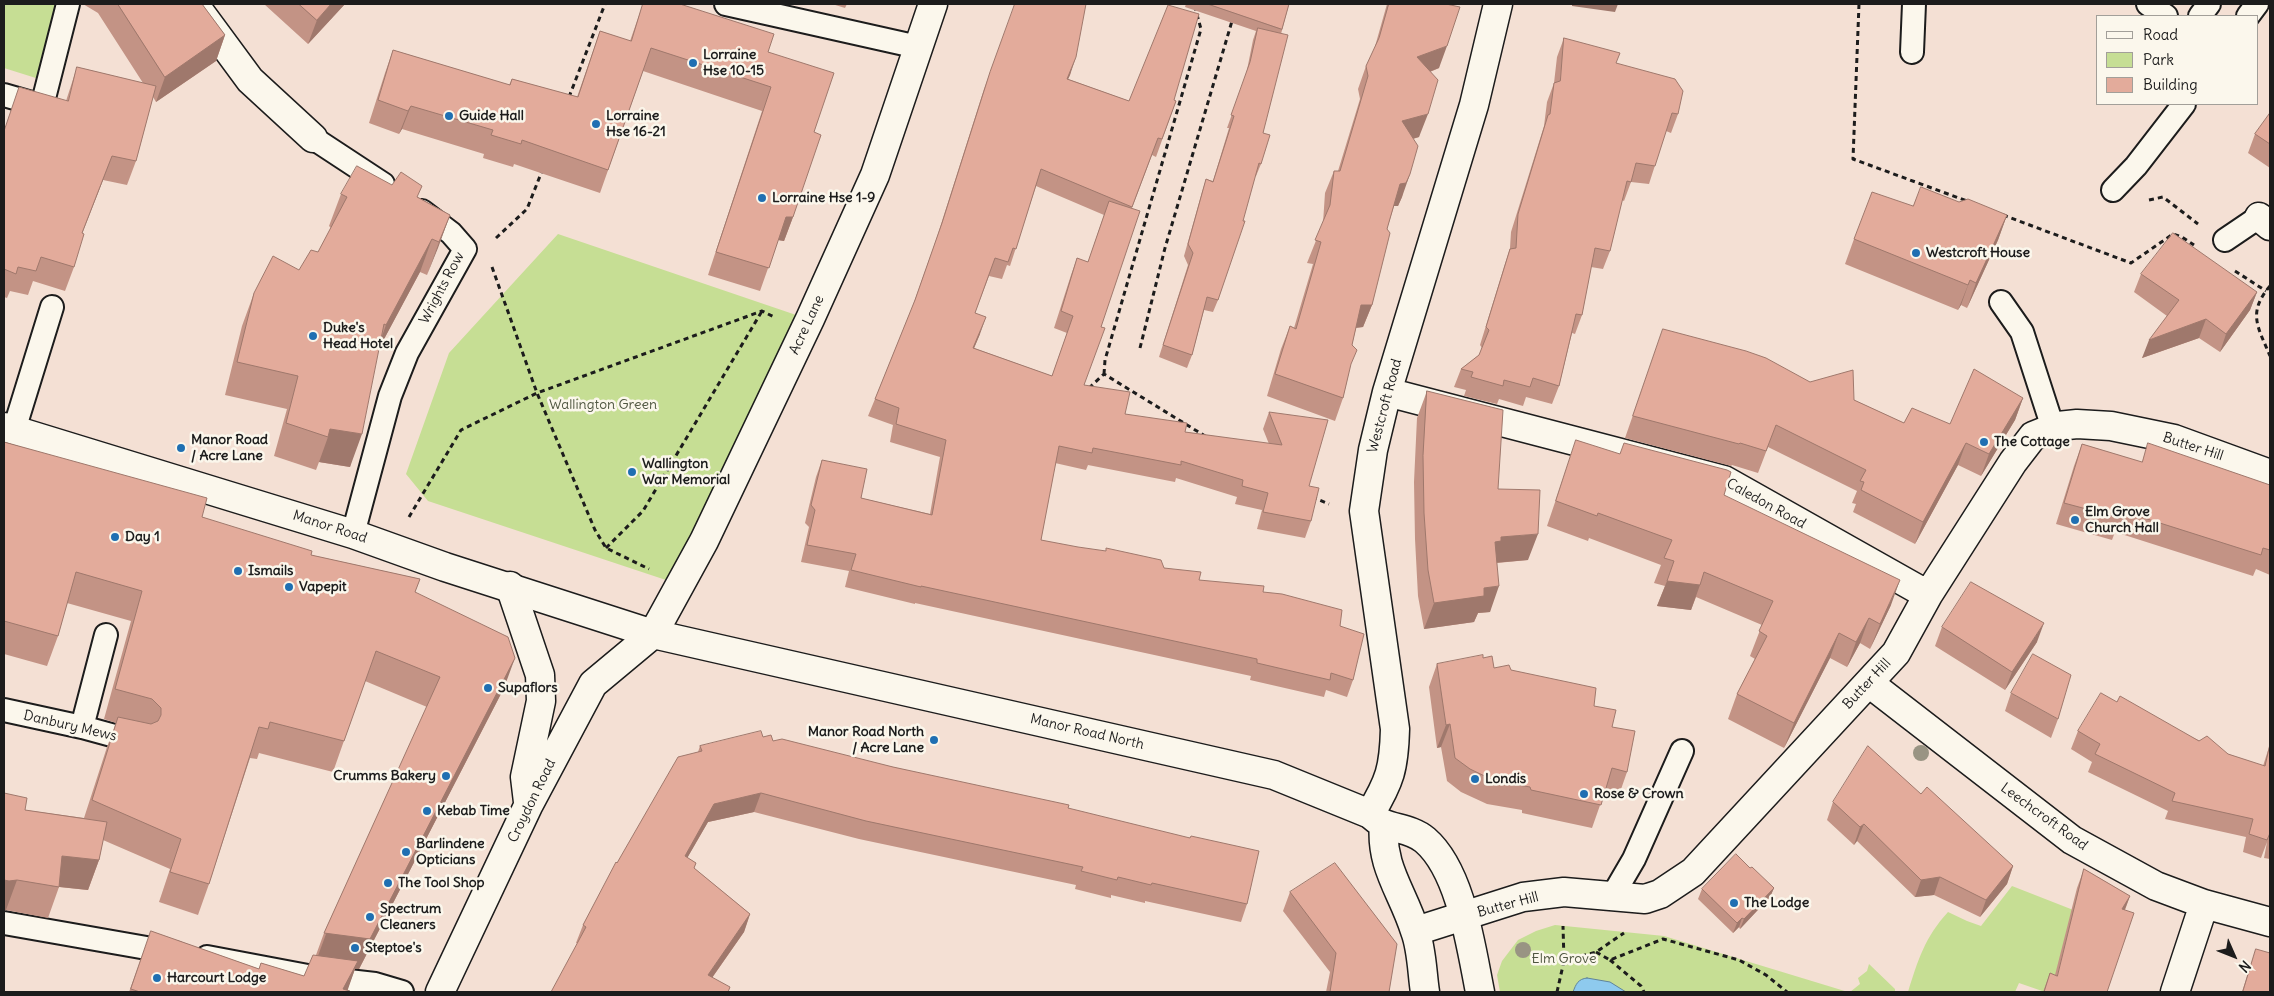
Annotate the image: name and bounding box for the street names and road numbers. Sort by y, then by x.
street label: Wrights Row [416,249,468,327]
street label: Acre Lane [786,293,828,357]
street label: Westcroft Road [1364,357,1406,455]
street label: Butter Hill [2161,429,2225,465]
street label: Caledon Road [1723,475,1809,533]
street label: Manor Road [291,507,369,547]
street label: Butter Hill [1839,655,1895,713]
street label: Danbury Mews [22,707,118,745]
street label: Manor Road North [1028,711,1146,753]
street label: Croydon Road [505,756,559,846]
street label: Leechcroft Road [1997,780,2091,854]
street label: Butter Hill [1476,889,1540,921]

